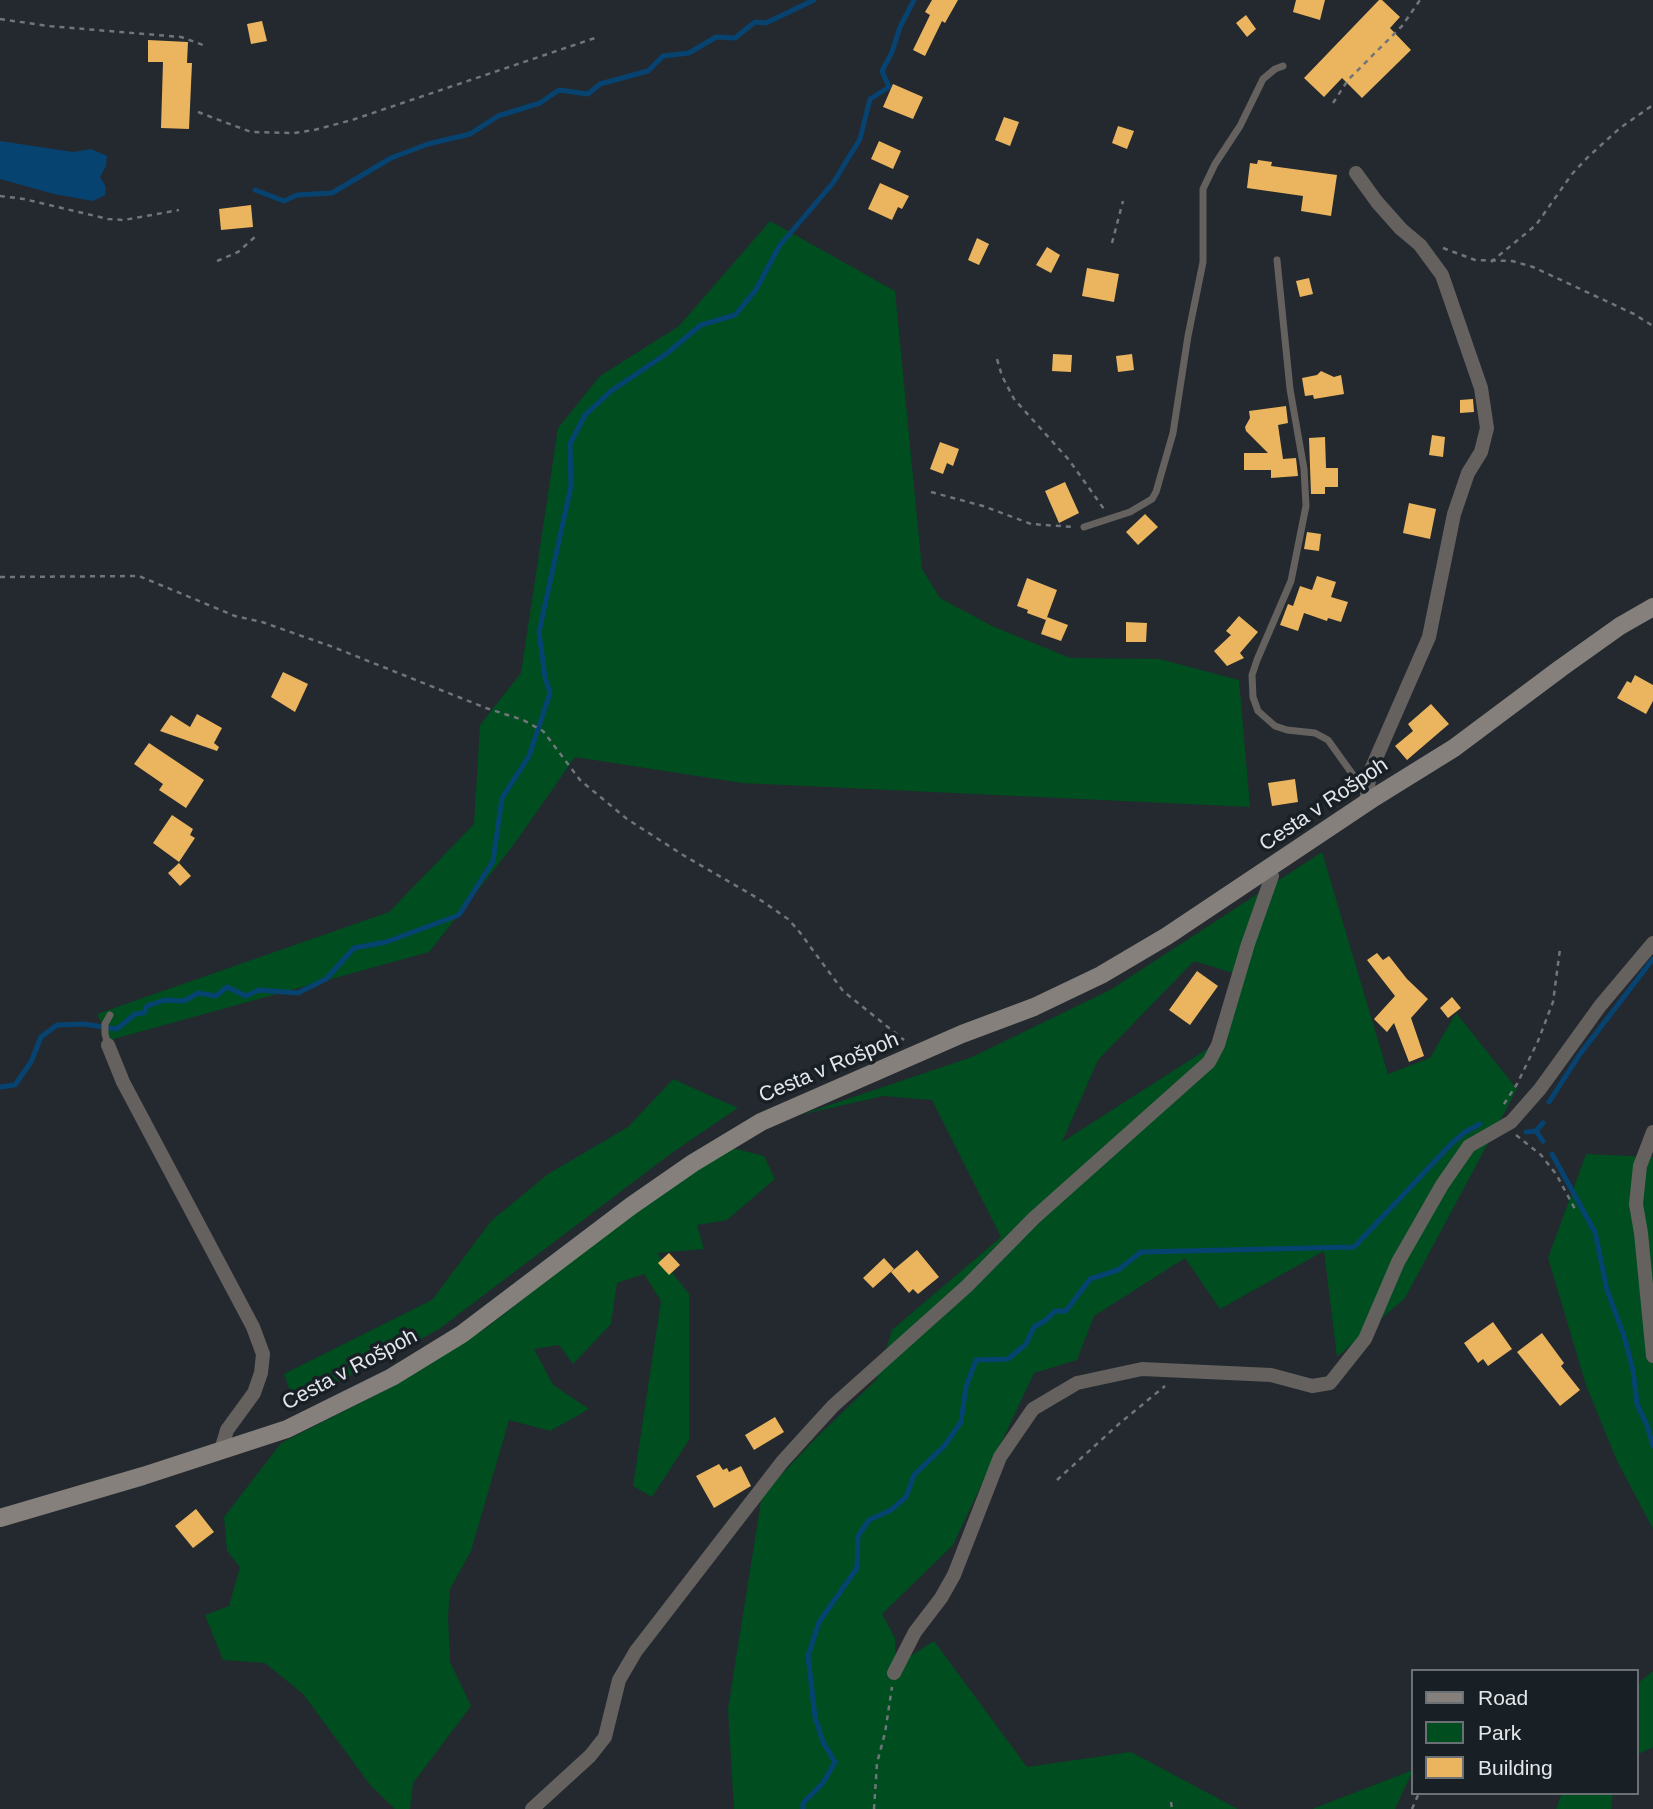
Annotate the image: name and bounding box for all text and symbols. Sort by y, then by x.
street label: Cesta v Rošpoh [1255,753,1393,857]
street label: Cesta v Rošpoh [755,1027,903,1109]
street label: Cesta v Rošpoh [278,1324,422,1416]
legend [1412,1669,1639,1795]
text: Road [1478,1686,1528,1709]
text: Park [1478,1721,1521,1744]
text: Building [1478,1756,1553,1779]

